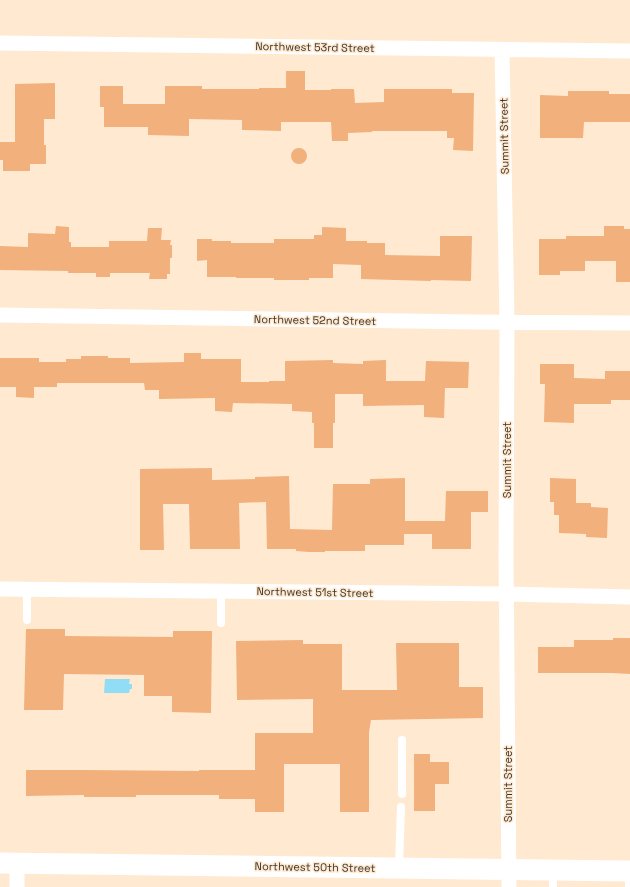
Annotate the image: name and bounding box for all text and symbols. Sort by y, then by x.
street label: Northwest 53rd Street [255,39,375,55]
street label: Summit Street [496,98,512,174]
street label: Northwest 52nd Street [254,312,376,328]
street label: Summit Street [500,422,514,498]
street label: Northwest 51st Street [256,584,374,600]
street label: Summit Street [501,746,515,822]
street label: Northwest 50th Street [255,859,375,875]

